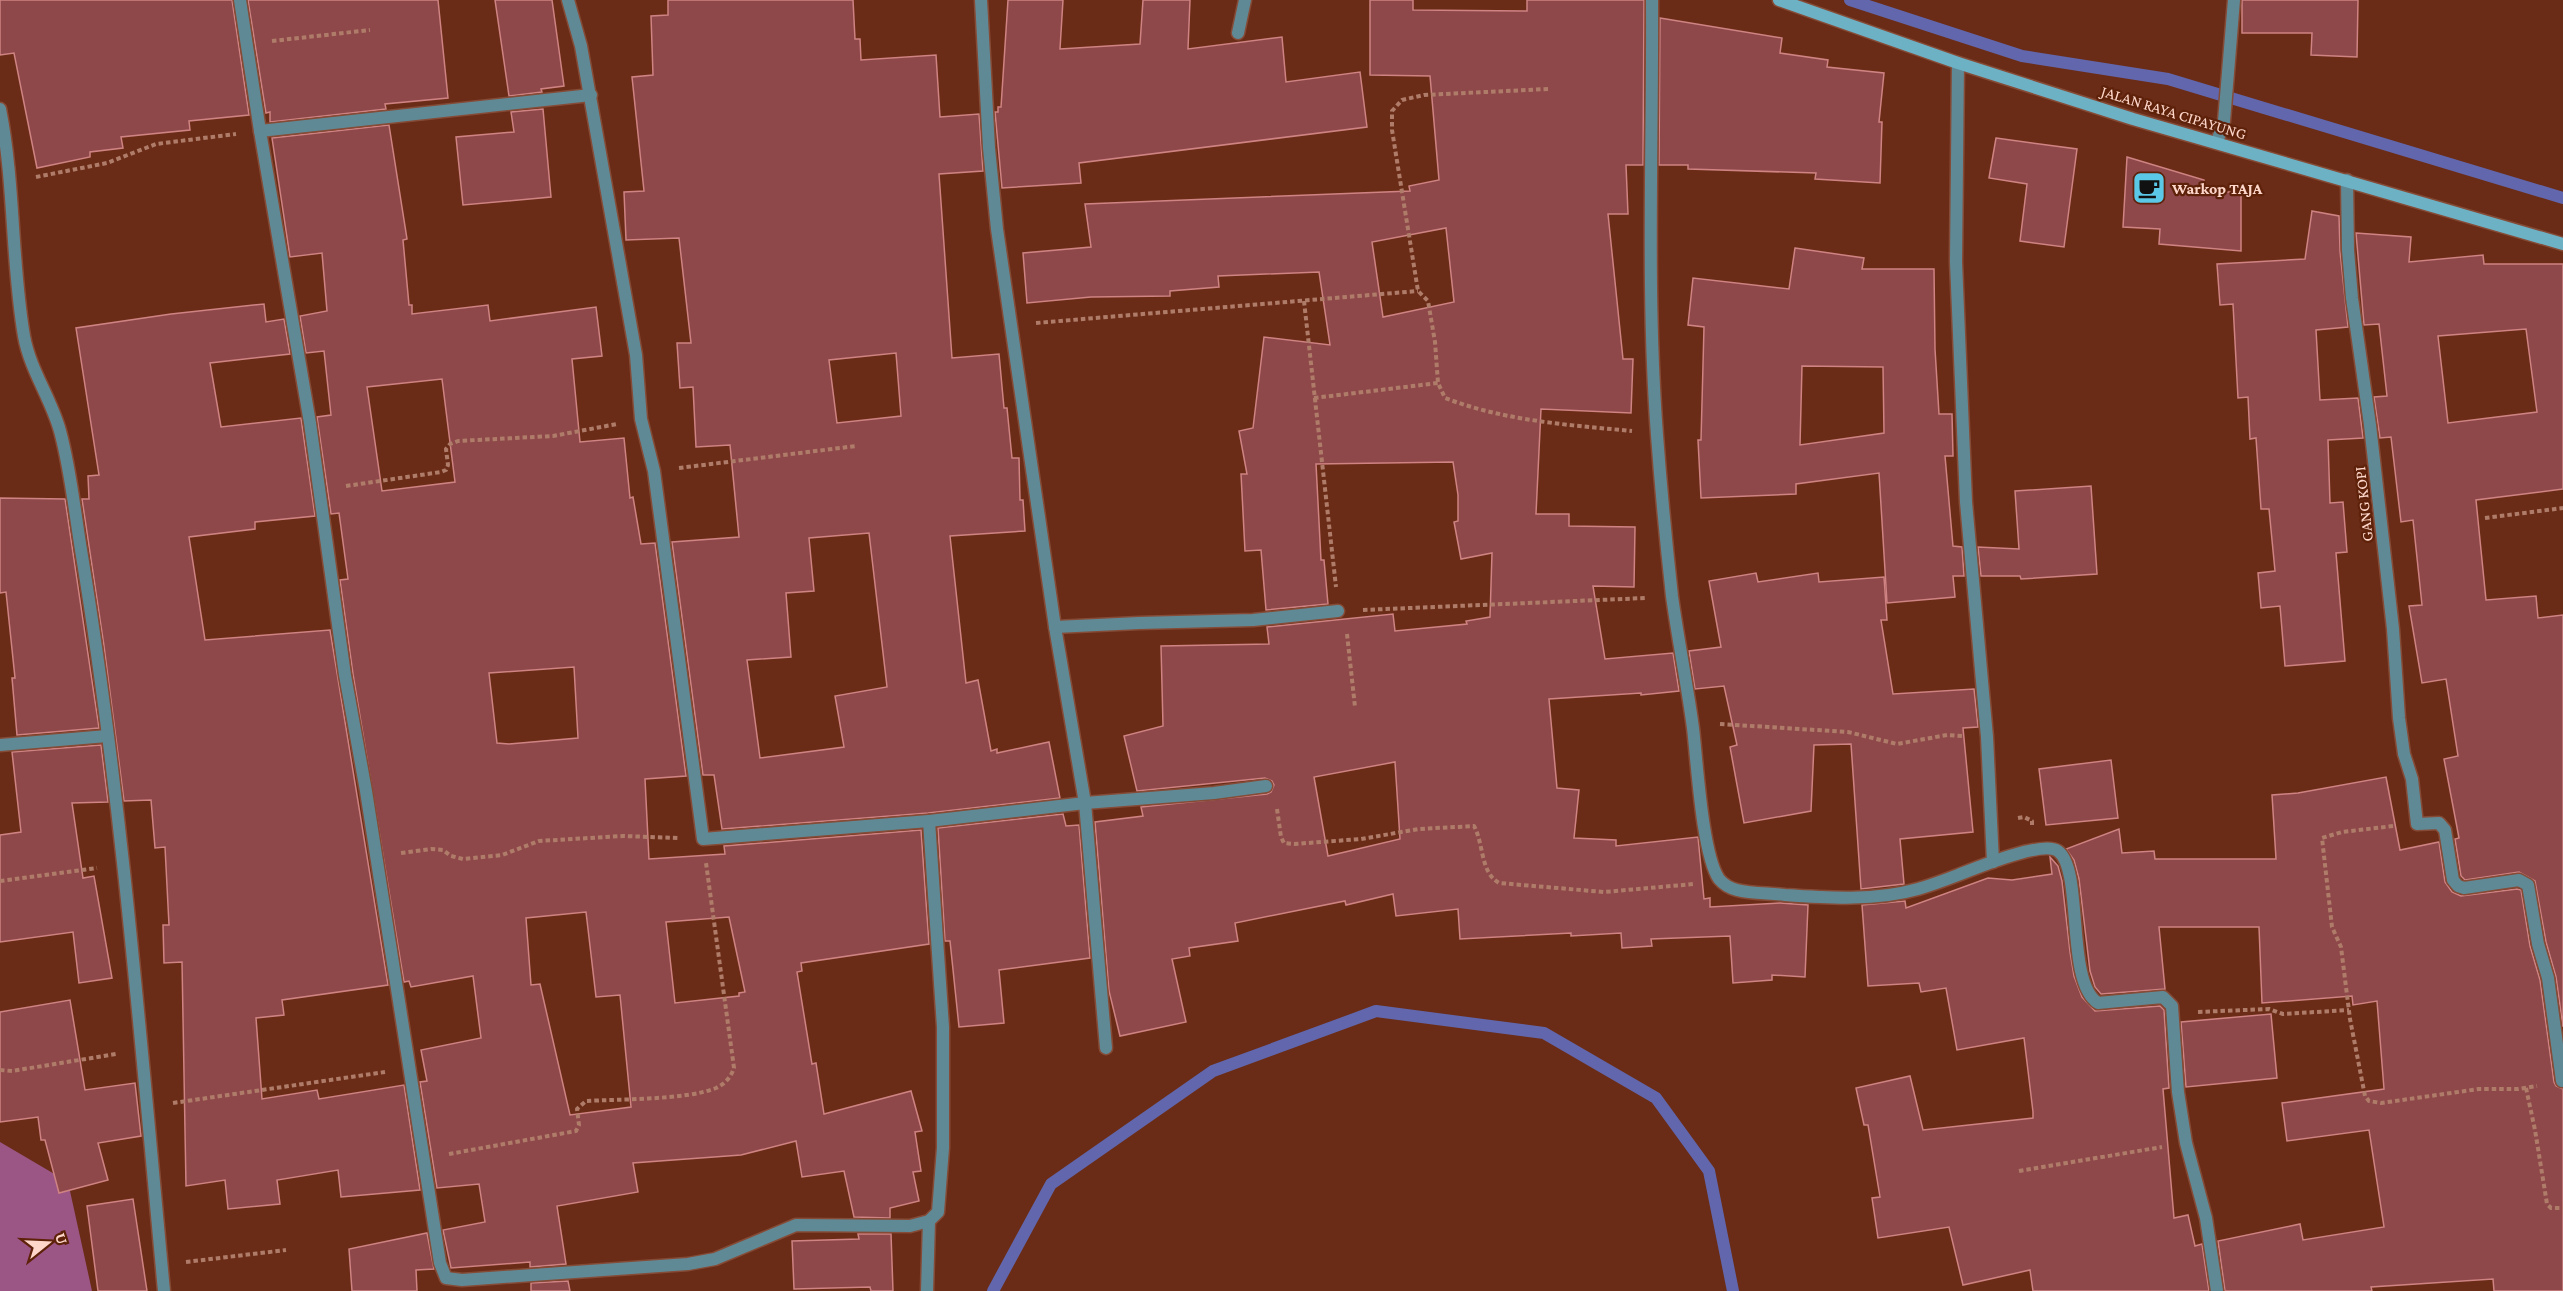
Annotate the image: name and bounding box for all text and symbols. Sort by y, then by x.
street label: JALAN RAYA CIPAYUNG [2097,82,2248,144]
cafe icon: Warkop TAJA [2131,170,2167,206]
place label: Warkop TAJA [2171,180,2263,197]
street label: GANG KOPI [2351,465,2376,542]
north arrow [18,1213,78,1273]
text: U [52,1231,72,1246]

